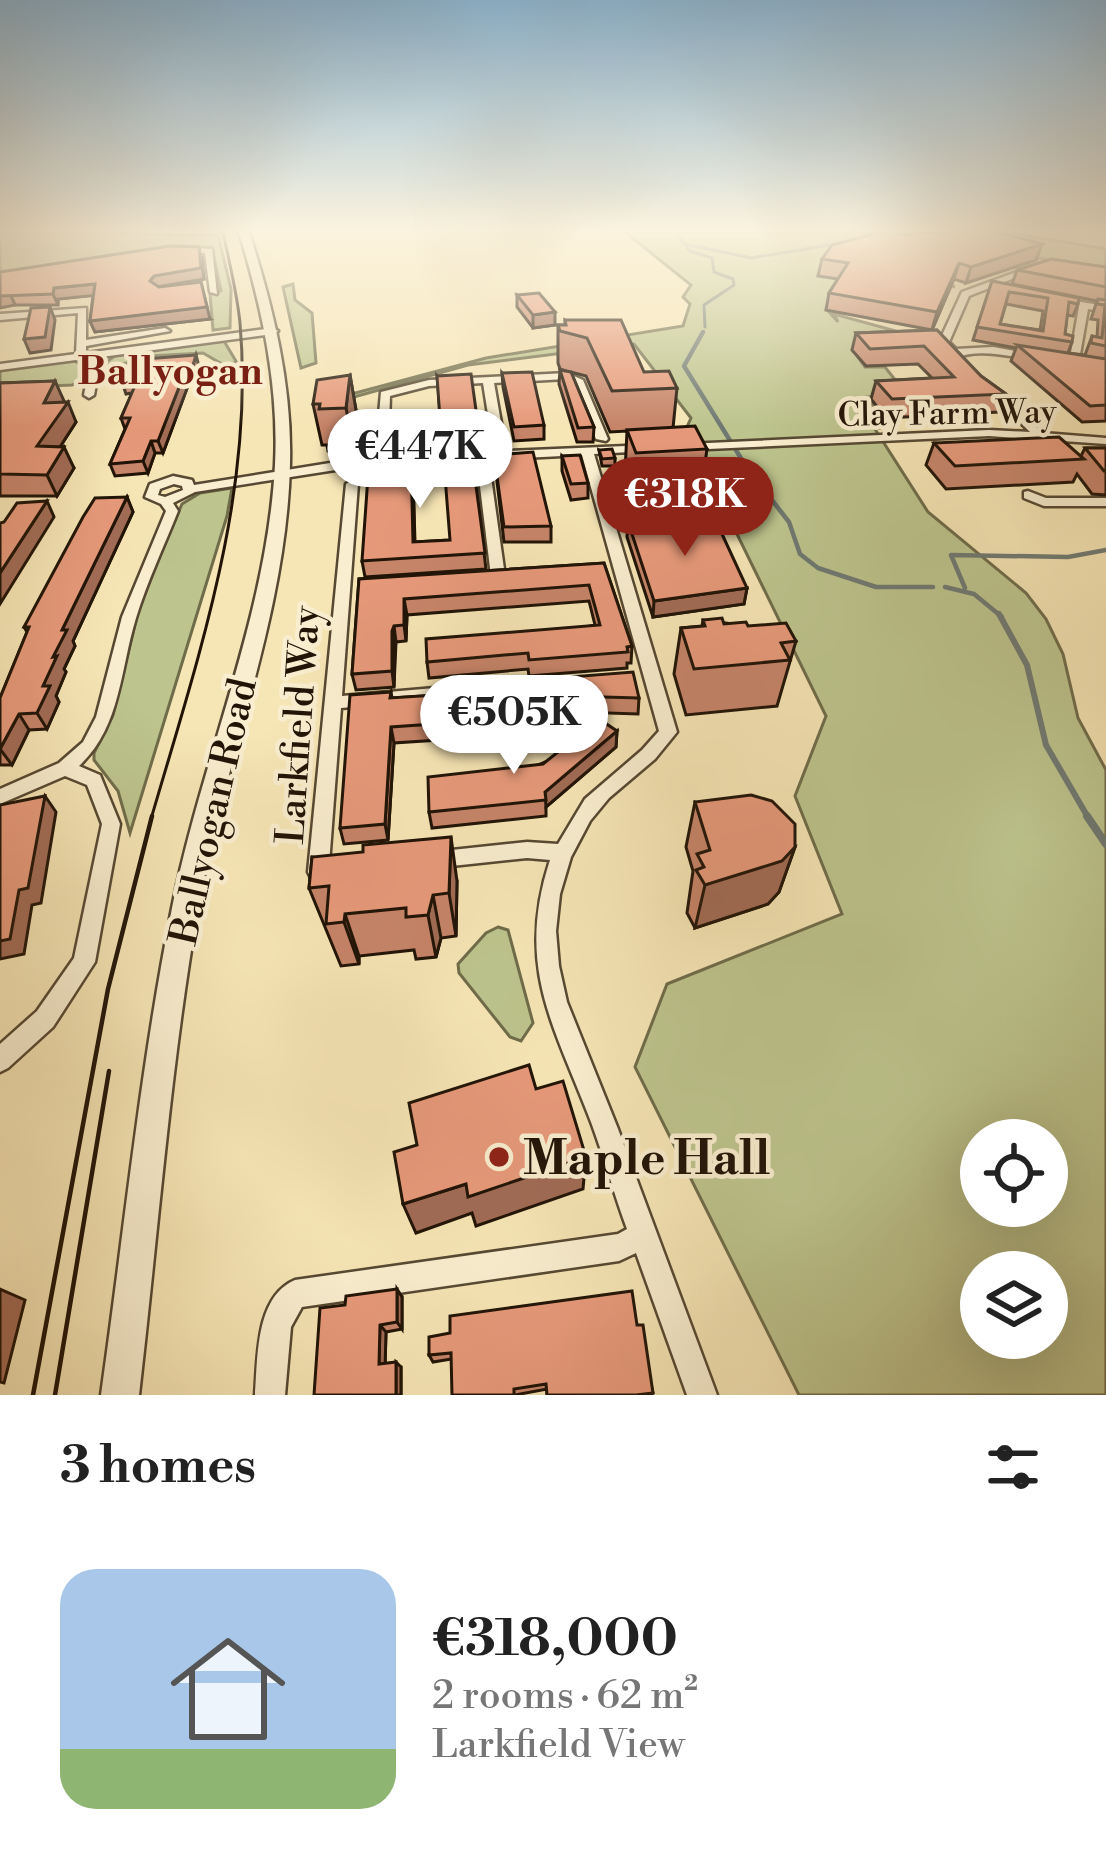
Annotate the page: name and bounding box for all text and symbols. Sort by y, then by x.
district label: Ballyogan [77,348,263,397]
street label: Clay Farm Way [837,392,1058,437]
pin: €447K [336,409,504,511]
text: €447K [354,423,486,472]
pin: €318K [601,457,769,559]
text: €318K [624,471,746,520]
street label: Larkfield Way [267,603,332,846]
street label: Ballyogan Road [160,673,269,951]
pin: €505K [430,675,598,777]
text: €505K [447,689,581,738]
map controls [960,1119,1068,1359]
button: locate [960,1119,1068,1227]
place label: Maple Hall [523,1130,771,1190]
marker: Maple Hall [486,1144,512,1170]
button: layers [960,1251,1068,1359]
icon: filters [980,1434,1046,1500]
text: 3 homes [60,1435,256,1499]
text: €318,000 [432,1608,678,1672]
icon: home [156,1617,300,1761]
text: 2 rooms · 62 m² [432,1672,698,1721]
text: Larkfield View [432,1721,685,1770]

